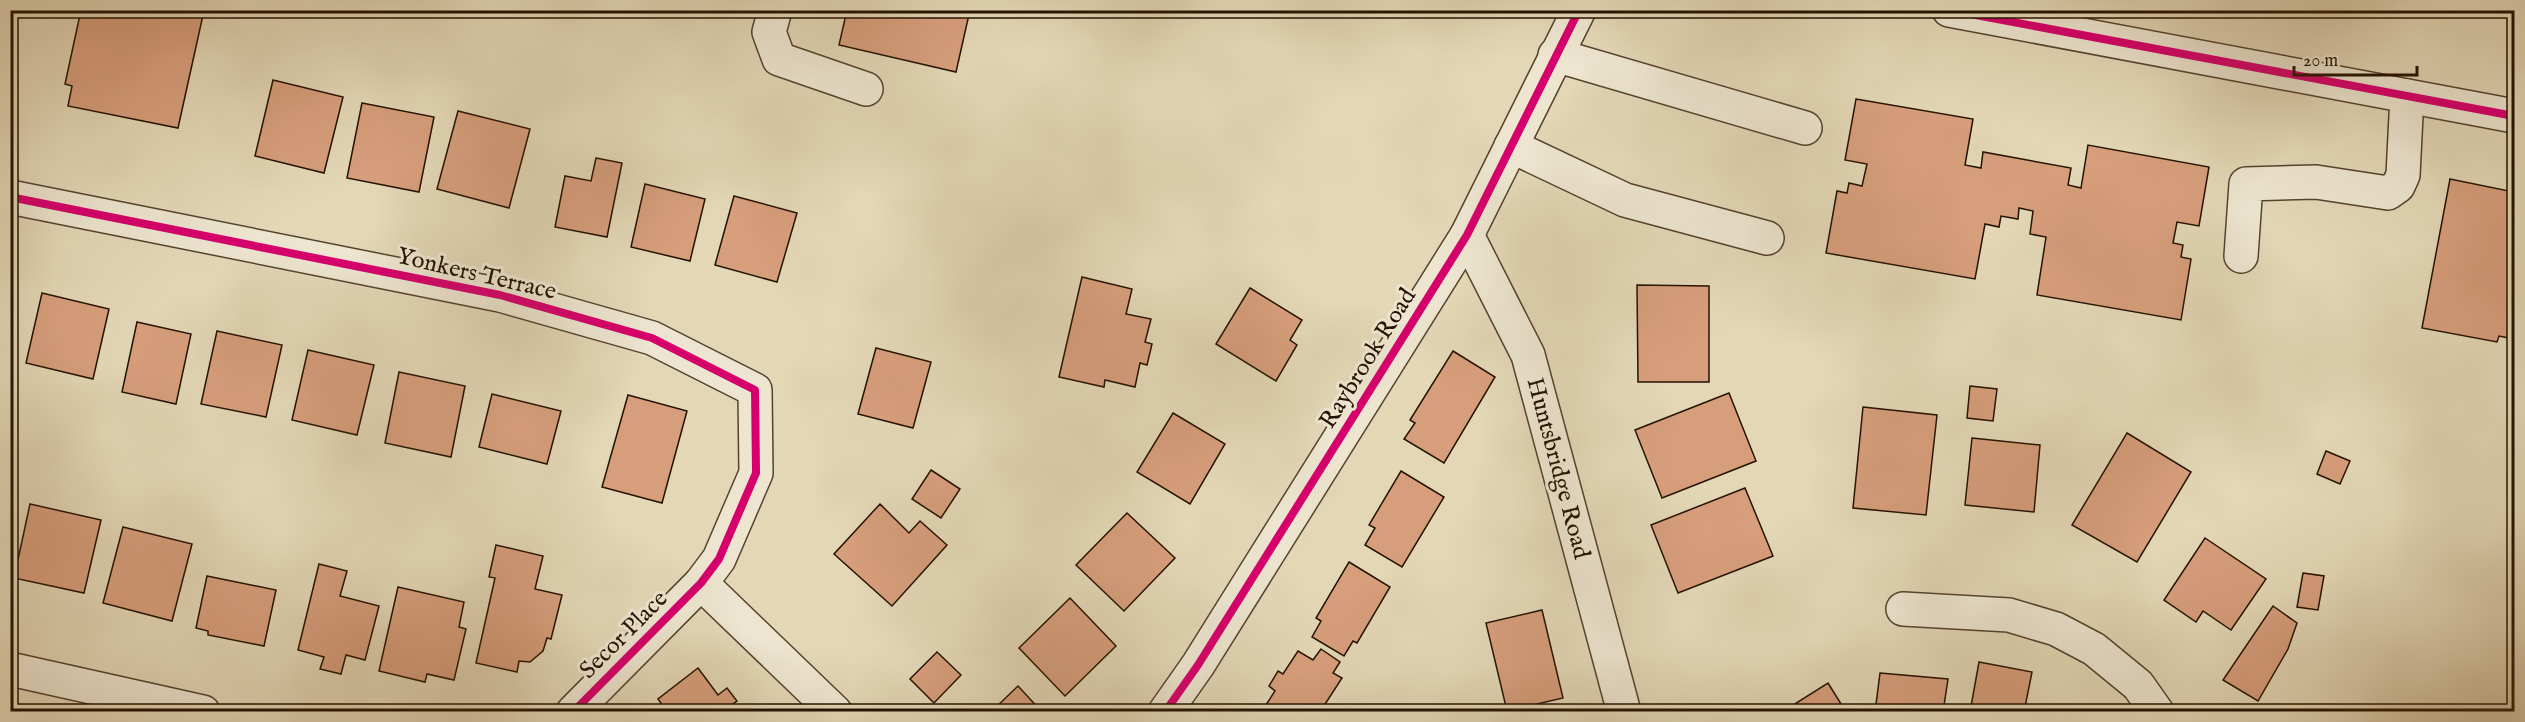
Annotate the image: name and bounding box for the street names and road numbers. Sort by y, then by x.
street label: Yonkers Terrace [394,241,559,308]
street label: Raybrook Road [1313,283,1424,435]
street label: Huntsbridge Road [1518,374,1597,563]
street label: Secor Place [573,584,675,686]

